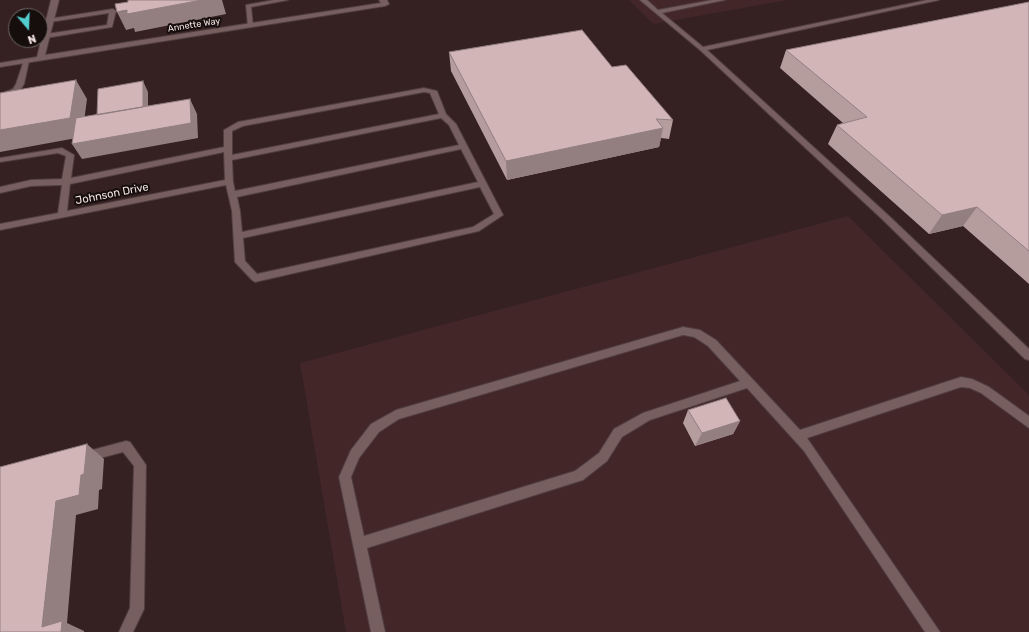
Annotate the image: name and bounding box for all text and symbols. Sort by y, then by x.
north arrow [8,8,48,48]
street label: Annette Way [167,16,221,34]
text: N [26,31,38,46]
street label: Johnson Drive [74,180,150,208]

